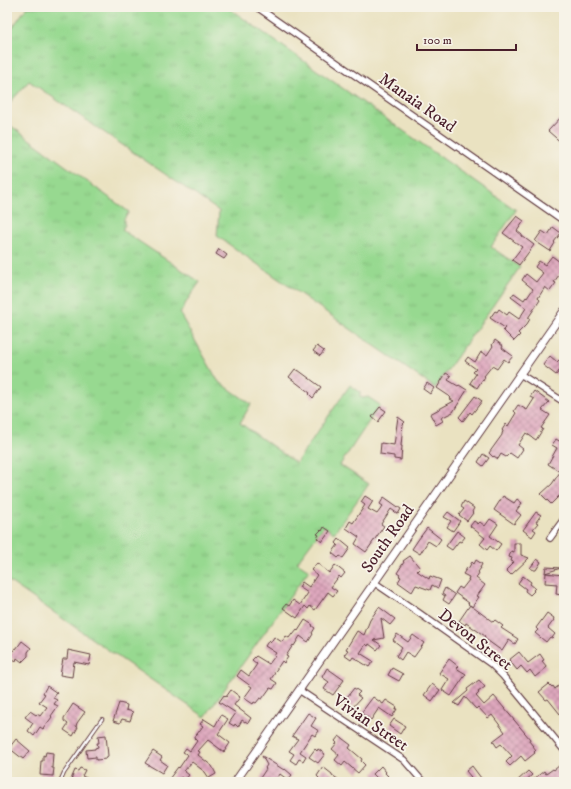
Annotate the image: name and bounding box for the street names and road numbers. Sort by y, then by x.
street label: Manaia Road [375,68,461,138]
street label: South Road [356,500,420,577]
street label: Devon Street [434,604,517,676]
street label: Vivian Street [327,689,413,757]

